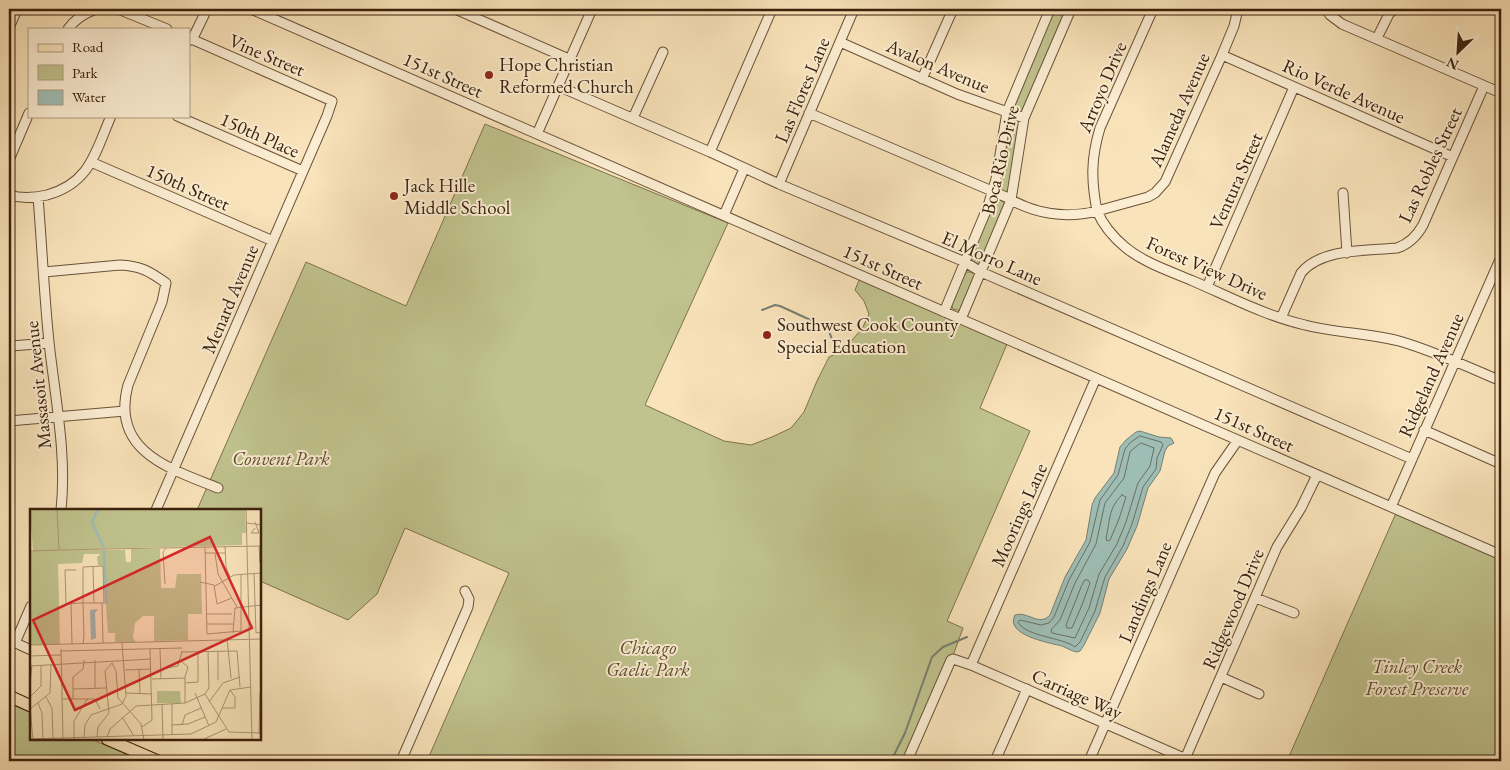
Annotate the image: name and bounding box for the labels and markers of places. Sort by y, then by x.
place label: Hope Christian Reformed Church [499,52,634,99]
marker: Hope Christian Reformed Church [483,69,495,81]
place label: Jack Hille Middle School [402,173,511,220]
marker: Jack Hille Middle School [388,190,400,202]
place label: Southwest Cook County Special Education [777,312,959,359]
marker: Southwest Cook County Special Education [761,329,773,341]

